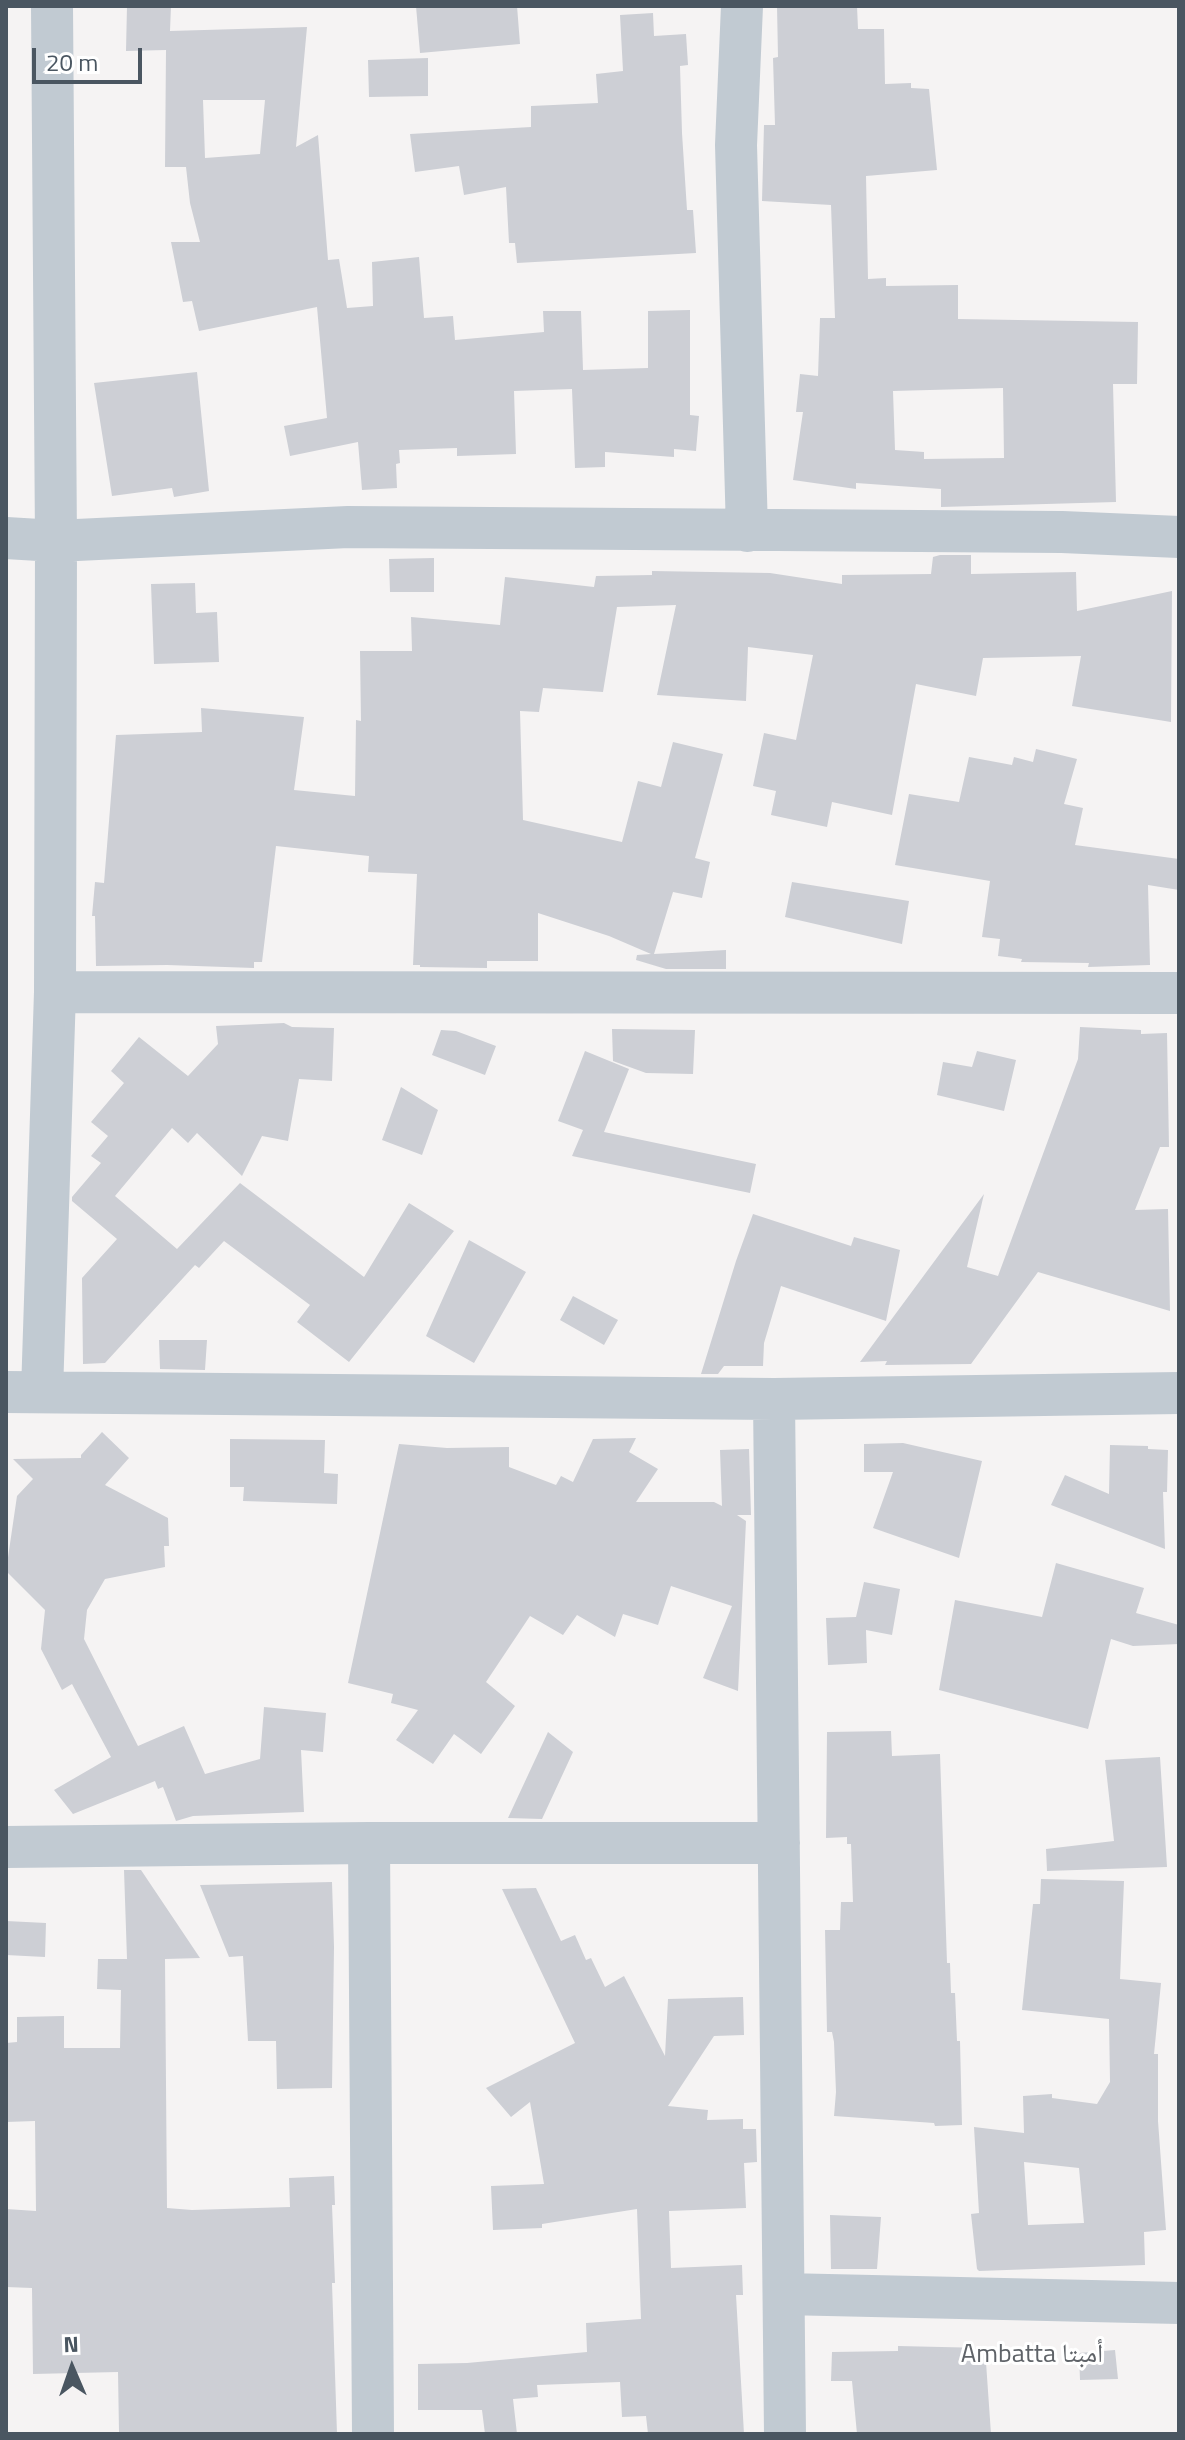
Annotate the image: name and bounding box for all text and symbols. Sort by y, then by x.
scale bar [36,32,146,82]
text: 20 m [46,44,98,80]
text: N [63,2327,79,2361]
north arrow [32,2328,112,2408]
district label: Ambatta أمبتا [961,2340,1103,2372]

